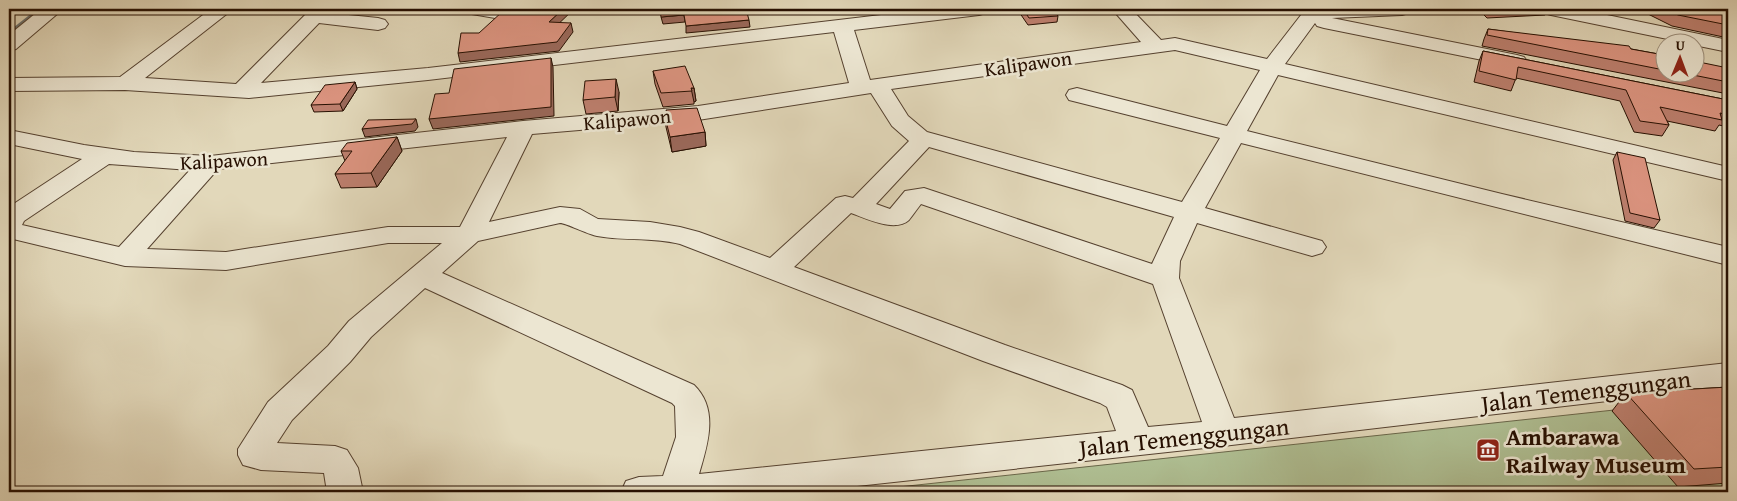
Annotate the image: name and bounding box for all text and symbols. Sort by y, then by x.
north arrow [1654,32,1704,82]
text: U [1675,35,1686,55]
street label: Kalipawon [983,43,1073,83]
street label: Kalipawon [582,101,672,137]
street label: Kalipawon [179,143,269,177]
street label: Jalan Temenggungan [1476,361,1693,422]
street label: Jalan Temenggungan [1074,409,1291,466]
place label: Ambarawa Railway Museum [1506,419,1686,482]
museum icon: Ambarawa Railway Museum [1475,437,1501,463]

